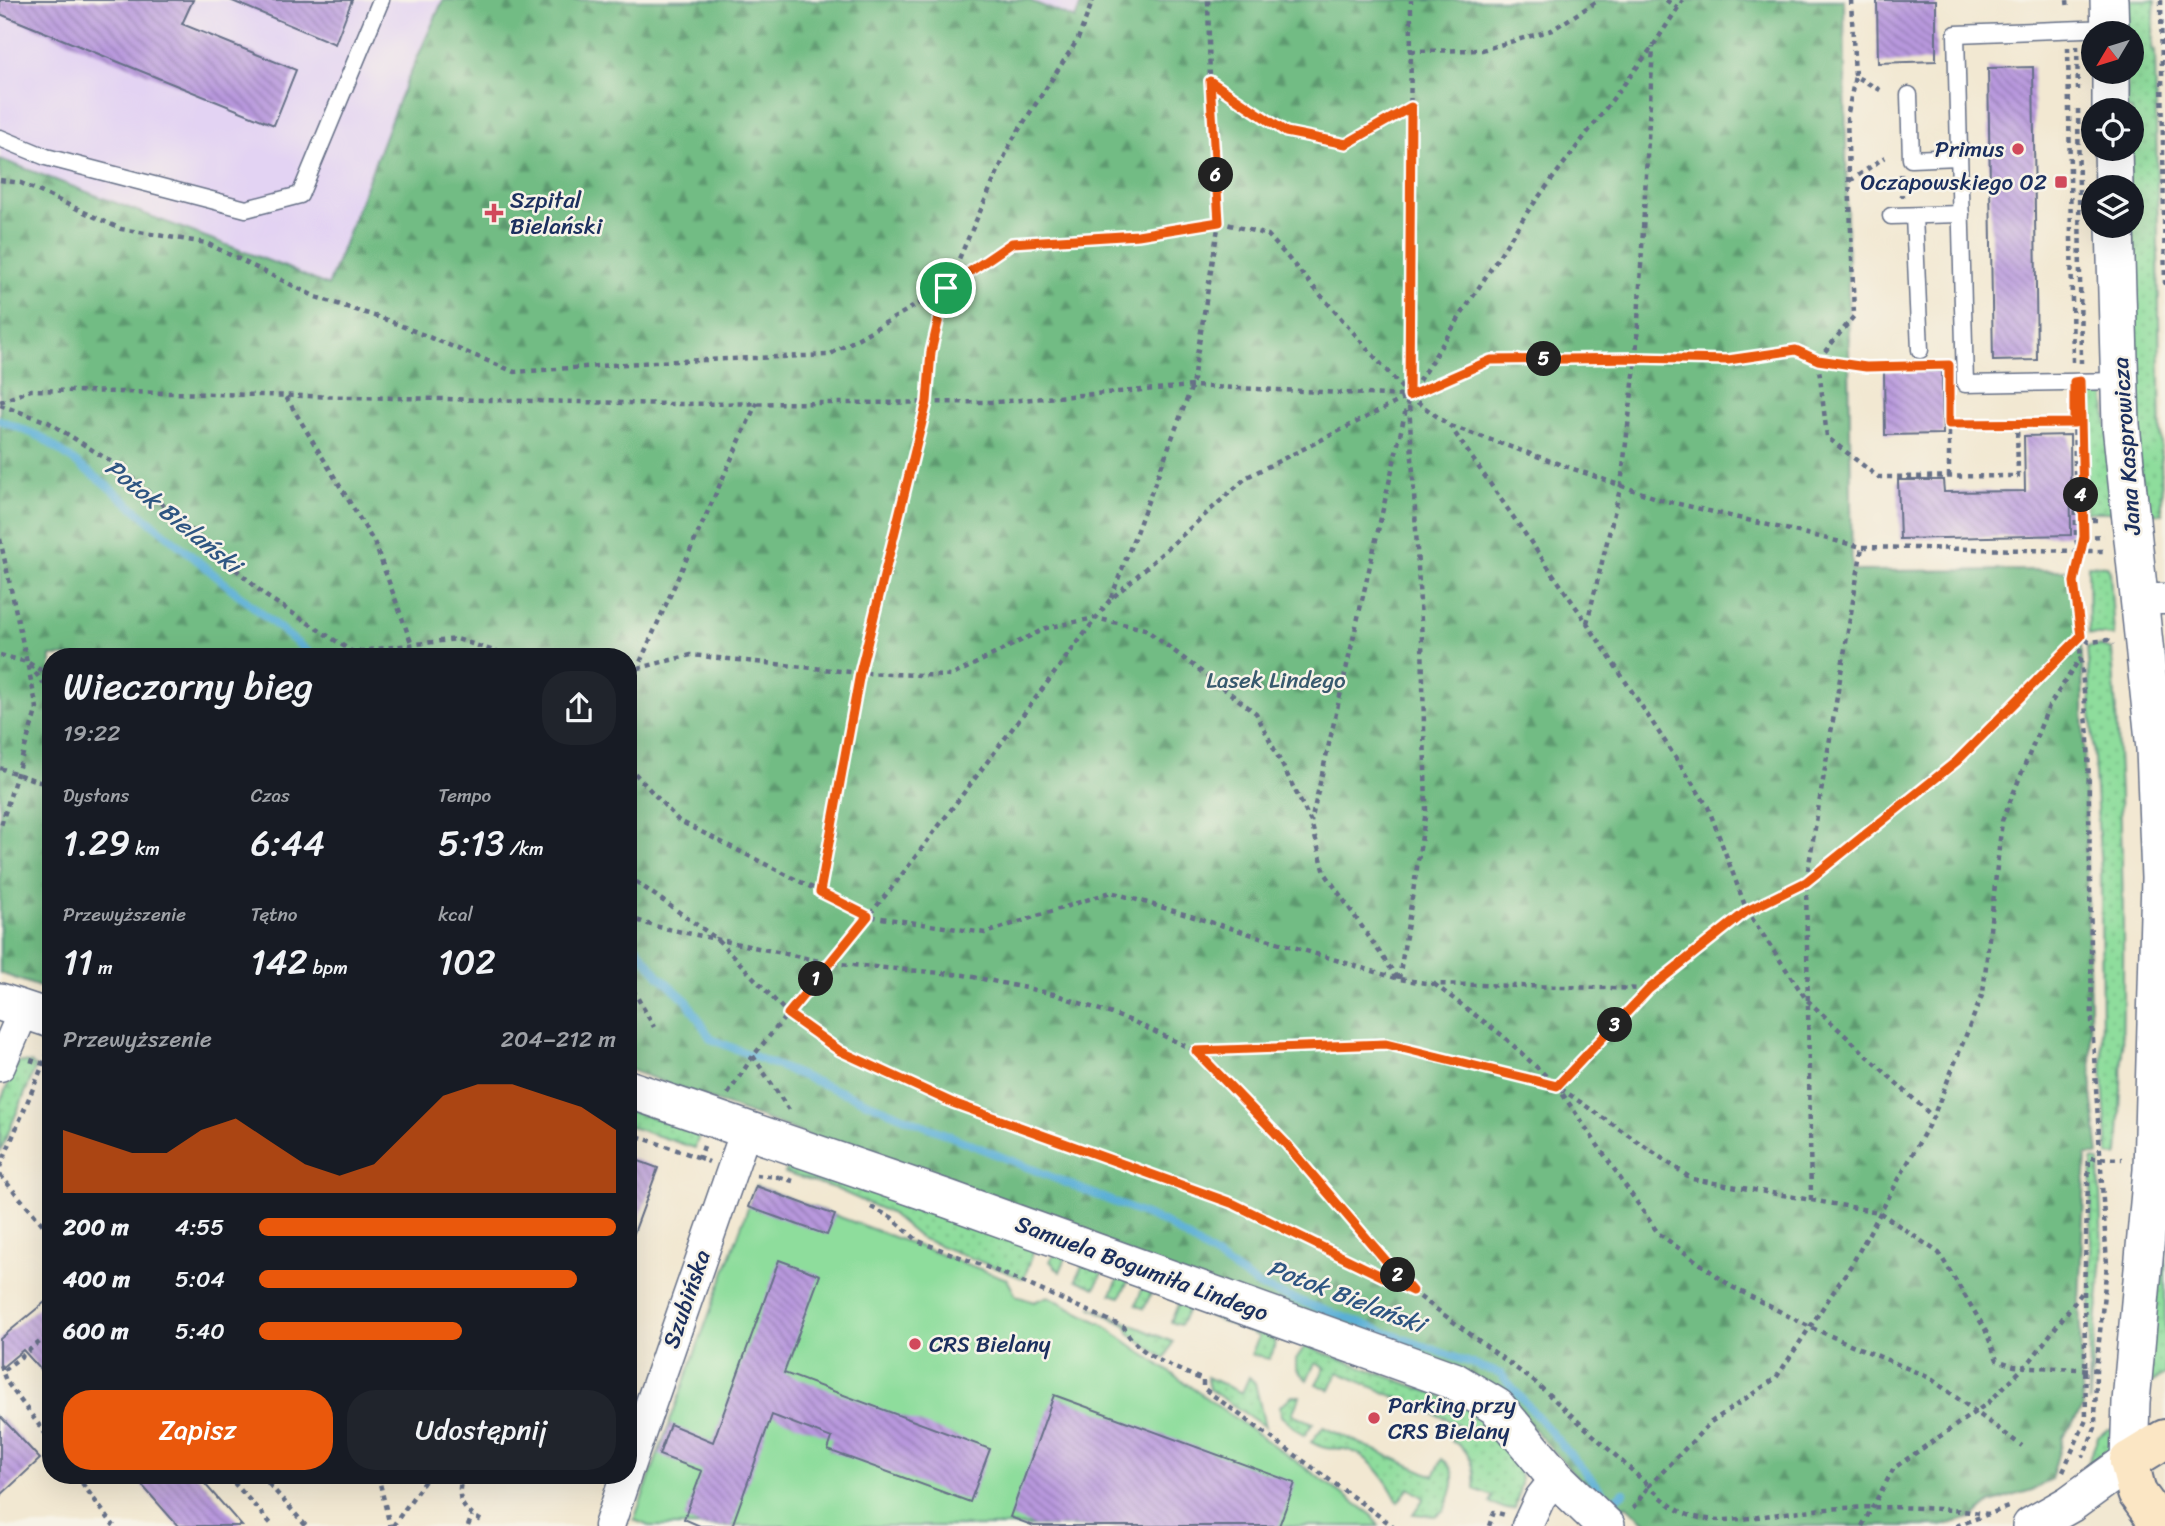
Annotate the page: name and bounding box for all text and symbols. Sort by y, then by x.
north arrow [2081,21,2144,84]
map controls [2081,21,2144,238]
button: locate [2081,98,2144,161]
place label: Primus [1935,129,2005,170]
marker: Primus [2010,141,2026,157]
pin: 6 [1198,158,1234,192]
text: 6 [1210,158,1221,191]
place label: Oczapowskiego 02 [1860,162,2047,203]
marker: Oczapowskiego 02 [2053,174,2069,190]
button: layers [2081,175,2144,238]
place label: Szpital Bielański [510,180,603,247]
marker: Szpital Bielański [484,203,504,223]
pin [916,258,976,318]
icon: arrive [927,269,965,307]
pin: 5 [1526,342,1562,376]
text: 5 [1538,342,1549,375]
street label: Jana Kasprowicza [2100,355,2153,537]
water label: Potok Bielański [96,448,254,587]
pin: 4 [2064,477,2098,512]
text: 4 [2075,478,2086,511]
text: Wieczorny bieg [63,653,313,720]
park label: Lasek Lindego [1206,660,1346,701]
button: share [542,671,616,745]
text: 19:22 [63,713,120,754]
text: Dystans [63,779,129,812]
text: Czas [251,779,290,812]
text: Tempo [438,779,491,812]
text: 1.29 [63,812,130,874]
text: 6:44 [251,812,325,874]
text: 5:13 [438,812,505,874]
text: km [130,832,160,865]
text: /km [505,832,544,865]
text: Przewyższenie [63,898,186,931]
text: Tętno [251,898,297,931]
text: kcal [438,898,473,931]
text: 11 [63,931,93,993]
text: 142 [251,931,308,993]
text: 102 [438,931,496,993]
text: m [93,951,113,984]
text: bpm [308,951,348,984]
pin: 1 [798,962,834,996]
text: 1 [811,962,820,995]
pin: 3 [1598,1007,1632,1042]
text: 3 [1609,1008,1620,1041]
text: Przewyższenie [63,1019,212,1060]
text: 204–212 m [501,1019,616,1060]
street label: Samuela Bogumiła Lindego [1009,1204,1275,1333]
text: 200 m [63,1207,129,1248]
text: 4:55 [175,1207,224,1248]
street label: Szubińska [650,1244,723,1354]
water label: Potok Bielański [1261,1247,1435,1347]
pin: 2 [1380,1258,1416,1292]
text: 2 [1392,1258,1403,1291]
text: 400 m [63,1259,130,1300]
text: 5:04 [175,1259,225,1300]
text: 600 m [63,1311,129,1352]
text: 5:40 [175,1311,225,1352]
place label: CRS Bielany [929,1324,1051,1365]
marker: CRS Bielany [907,1336,923,1352]
place label: Parking przy CRS Bielany [1388,1385,1516,1452]
button: Zapisz [63,1390,333,1470]
button: Udostępnij [347,1390,616,1470]
marker: Parking przy CRS Bielany [1366,1410,1382,1426]

